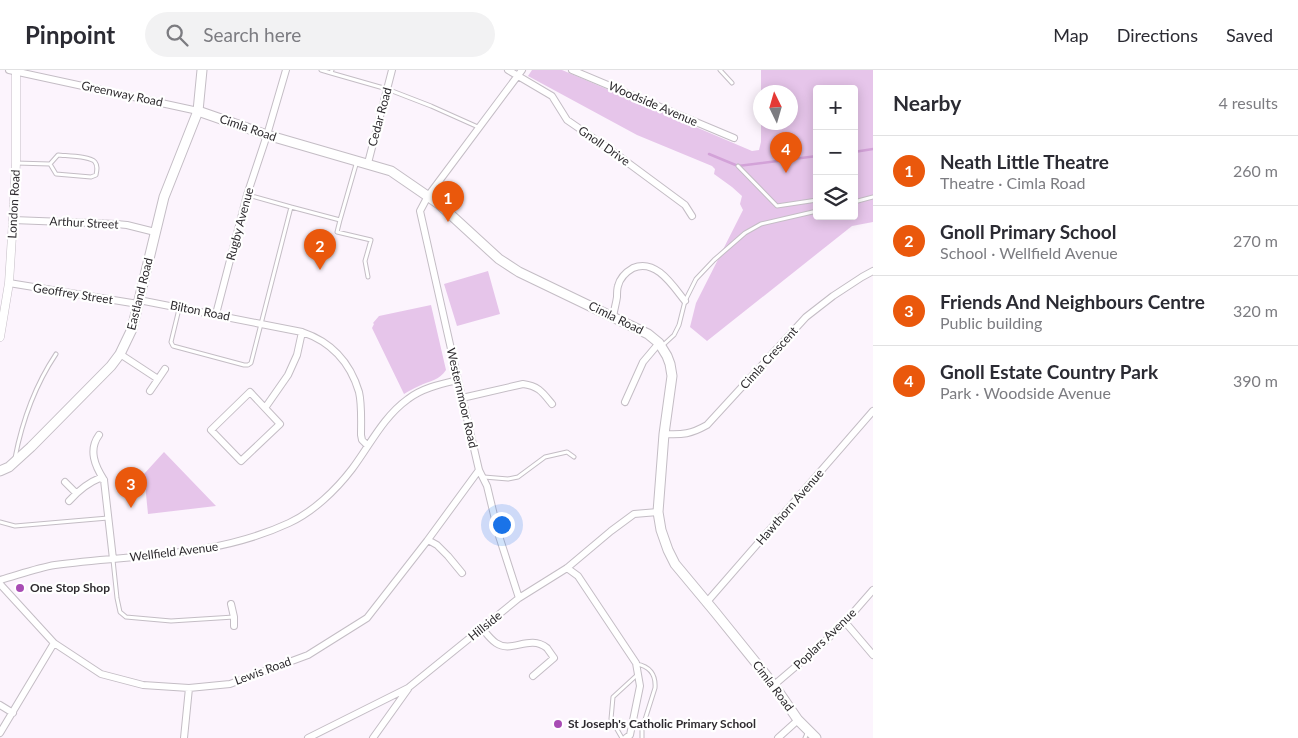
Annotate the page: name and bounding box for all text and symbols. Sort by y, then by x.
search box [145,12,495,57]
text: Pinpoint [25,20,115,49]
icon: search [163,21,191,49]
text: Search here [203,23,301,46]
text: Map [1053,24,1089,46]
text: Directions [1117,24,1198,46]
text: Saved [1226,24,1273,46]
street label: Greenway Road [80,78,164,109]
street label: Woodside Avenue [606,78,700,129]
north arrow [753,85,798,130]
map controls [813,85,858,220]
button: + [813,85,858,130]
street label: Cedar Road [364,86,395,148]
text: Nearby [893,90,961,115]
text: 4 results [1218,93,1278,112]
street label: Cimla Road [218,111,279,144]
street label: Gnoll Drive [576,122,633,169]
button: − [813,130,858,175]
pin: 4 [770,132,802,173]
text: Neath Little Theatre [940,150,1109,173]
text: 1 [904,161,914,180]
text: 260 m [1233,161,1278,180]
street label: London Road [4,169,23,239]
text: Theatre · Cimla Road [940,173,1086,192]
button: layers [813,175,858,220]
pin: 1 [432,181,464,222]
street label: Rugby Avenue [223,186,256,262]
street label: Arthur Street [49,213,120,232]
text: Gnoll Primary School [940,220,1117,243]
pin: 2 [304,229,336,270]
text: 2 [904,231,914,250]
text: 270 m [1233,231,1278,250]
text: School · Wellfield Avenue [940,243,1118,262]
street label: Eastland Road [123,256,156,332]
street label: Geoffrey Street [32,280,115,307]
text: Friends And Neighbours Centre [940,290,1205,313]
street label: Bilton Road [169,297,231,324]
street label: Cimla Road [586,298,646,337]
text: 3 [904,301,914,320]
text: 320 m [1233,301,1278,320]
text: Public building [940,313,1042,332]
street label: Cimla Crescent [737,323,801,392]
street label: Westernmoor Road [444,346,481,449]
text: Gnoll Estate Country Park [940,360,1158,383]
text: 4 [904,371,914,390]
text: 390 m [1233,371,1278,390]
text: Park · Woodside Avenue [940,383,1111,402]
street label: Hawthorn Avenue [753,466,827,548]
pin: 3 [115,467,147,508]
your location [489,512,515,538]
street label: Wellfield Avenue [129,539,219,564]
place label: One Stop Shop [30,580,110,595]
marker: One Stop Shop [14,582,26,594]
street label: Poplars Avenue [790,605,859,672]
street label: Hillside [465,608,504,644]
street label: Lewis Road [232,653,293,688]
street label: Cimla Road [750,658,797,714]
place label: St Joseph's Catholic Primary School [568,716,756,731]
marker: St Joseph's Catholic Primary School [552,718,564,730]

